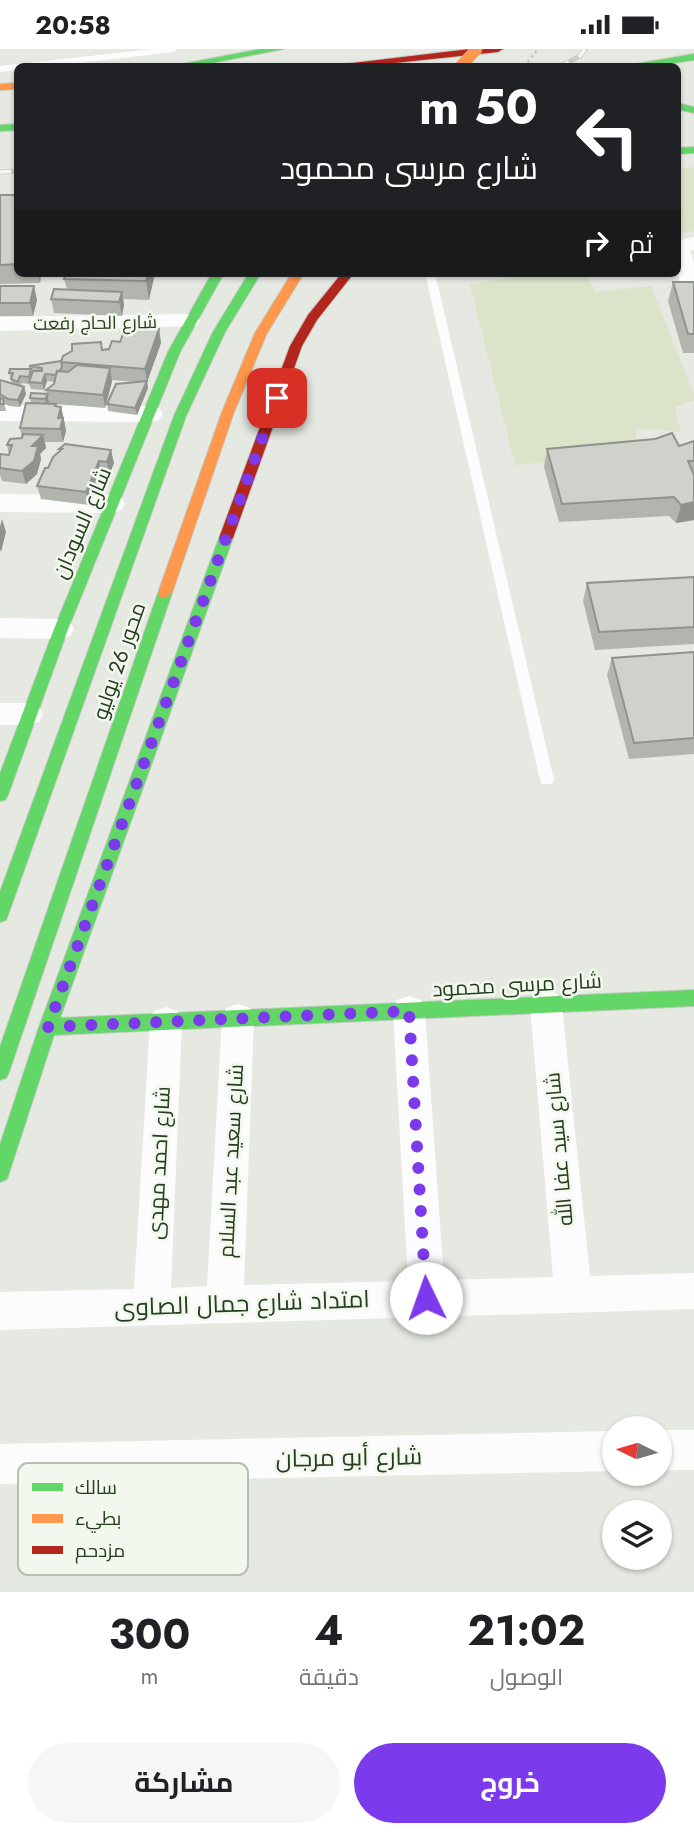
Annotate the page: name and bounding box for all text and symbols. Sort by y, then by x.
text: 20:58 [35,6,111,44]
text: 50 m [419,72,538,142]
icon: left [562,91,653,182]
text: شارع مرسى محمود [280,145,538,191]
icon: right [577,224,615,262]
text: ثم [629,225,653,263]
street label: شارع الحاج رفعت [33,309,157,337]
pin [247,368,307,428]
icon: arrive [258,379,296,417]
street label: شارع السودان [45,463,119,583]
street label: محور 26 يوليو [85,598,153,724]
street label: شارع مرسى محمود [432,966,602,1004]
street label: شارع سعيد عبد السلام [211,1063,251,1259]
street label: شارع سيد عفا الله [537,1071,581,1227]
street label: شارع احمد مهدى [140,1086,178,1240]
position arrow [389,1261,463,1335]
street label: امتداد شارع جمال الصاوى [114,1281,370,1325]
north arrow [602,1416,672,1486]
map controls [602,1416,672,1570]
street label: شارع أبو مرجان [275,1438,423,1476]
legend [18,1463,248,1575]
text: سالك [75,1474,117,1501]
button: layers [602,1500,672,1570]
text: بطيء [75,1505,121,1533]
text: مزدحم [75,1537,125,1564]
text: 4 [314,1600,344,1661]
text: 21:02 [468,1600,585,1661]
text: 300 [109,1604,190,1665]
text: m [141,1659,159,1693]
text: دقيقة [299,1660,359,1694]
text: الوصول [490,1660,563,1694]
button: مشاركة [28,1743,340,1823]
button: خروج [354,1743,666,1823]

